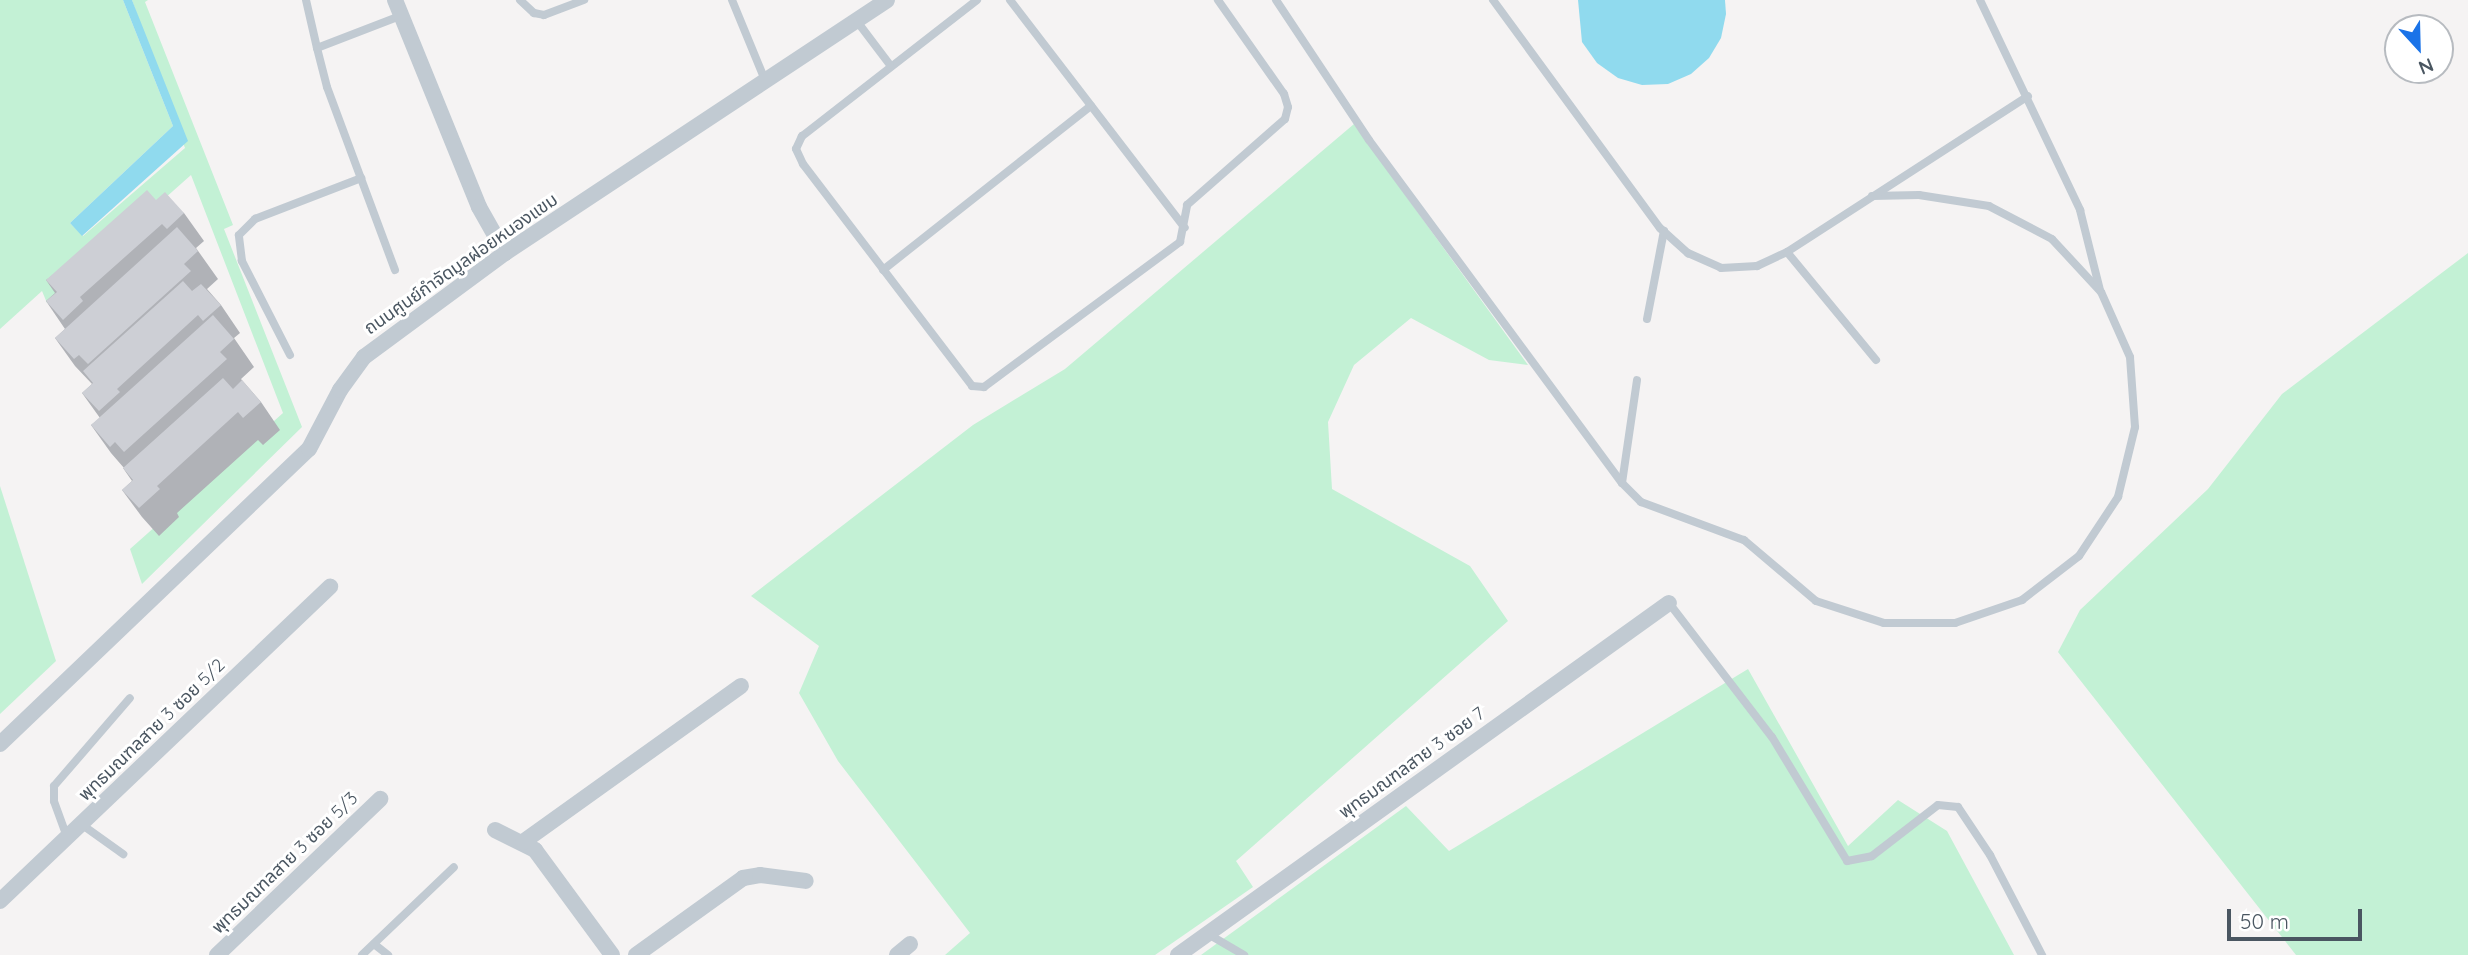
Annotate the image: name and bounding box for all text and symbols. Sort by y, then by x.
north arrow [2384,14,2454,84]
text: N [2415,53,2437,80]
street label: ถนนศูนย์กำจัดมูลฝอยหนองแขม [360,189,562,339]
street label: พุทธมณฑลสาย 3 ซอย 5/2 [74,655,230,805]
street label: พุทธมณฑลสาย 3 ซอย 7 [1335,703,1489,823]
street label: พุทธมณฑลสาย 3 ซอย 5/3 [208,788,362,938]
scale bar [2230,895,2365,939]
text: 50 m [2240,908,2289,934]

